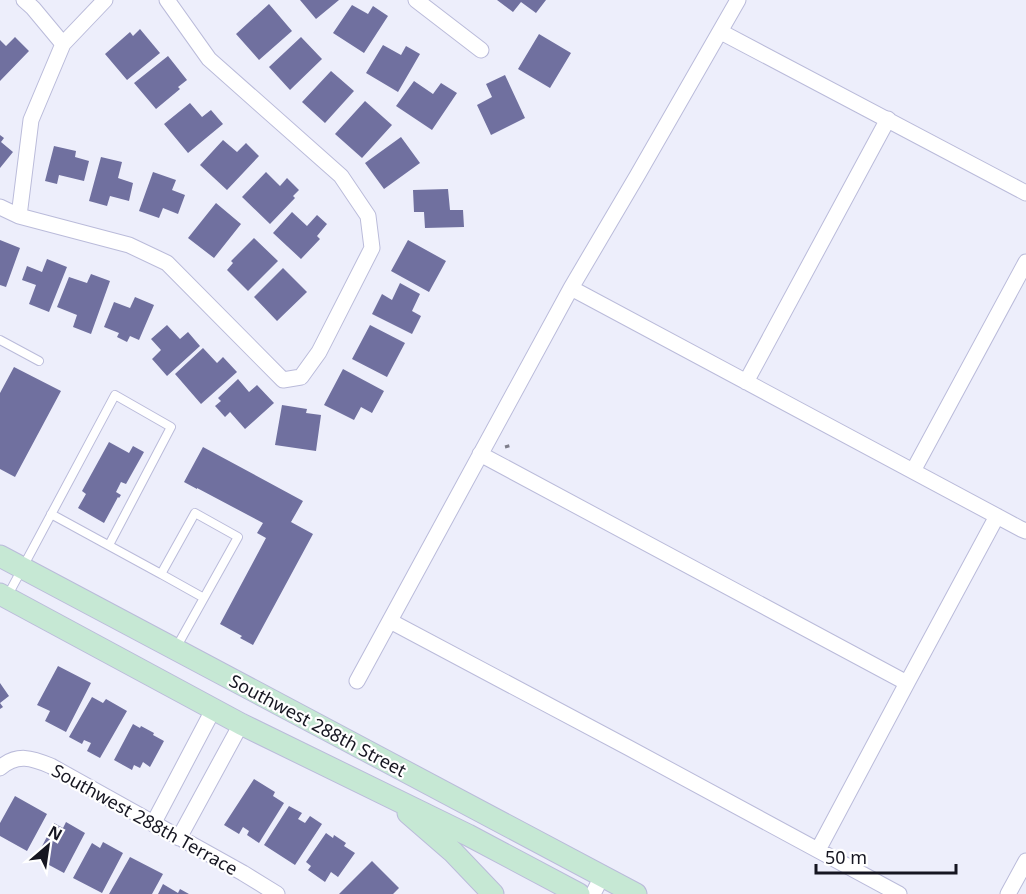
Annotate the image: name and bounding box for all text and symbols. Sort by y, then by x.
street label: Southwest 288th Street [225,668,411,782]
street label: Southwest 288th Terrace [48,758,242,880]
north arrow [18,816,78,876]
text: N [44,820,66,846]
scale bar [816,837,956,875]
text: 50 m [825,845,867,869]

